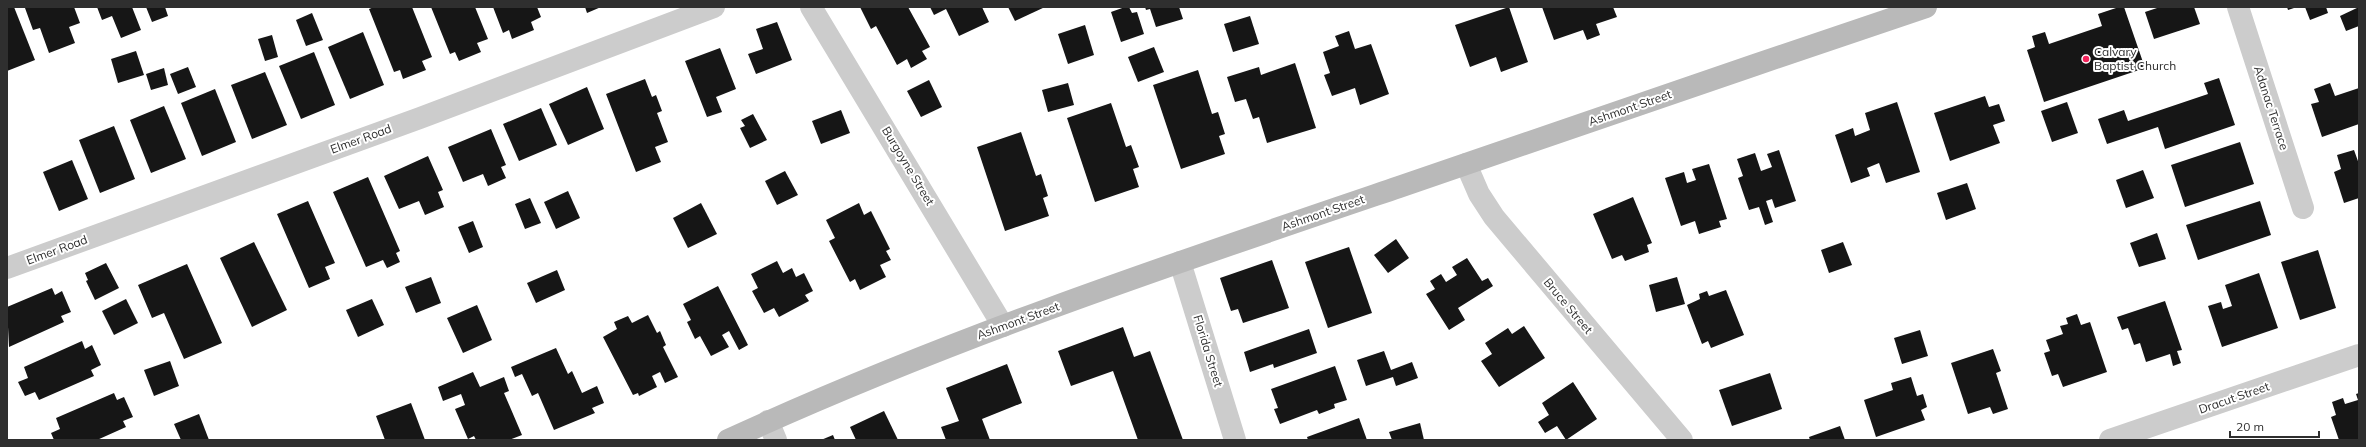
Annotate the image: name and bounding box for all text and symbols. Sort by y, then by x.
place label: Calvary Baptist Church [2094,44,2176,73]
marker: Calvary Baptist Church [2081,54,2091,64]
street label: Adanac Terrace [2251,64,2292,152]
street label: Ashmont Street [1586,86,1673,129]
street label: Elmer Road [328,121,393,157]
street label: Burgoyne Street [879,123,938,208]
street label: Ashmont Street [1279,191,1366,234]
street label: Elmer Road [24,232,89,268]
street label: Bruce Street [1541,275,1596,337]
street label: Ashmont Street [975,299,1061,342]
street label: Florida Street [1190,313,1227,389]
street label: Dracut Street [2196,378,2271,417]
scale bar [2230,413,2319,439]
text: 20 m [2236,419,2264,434]

